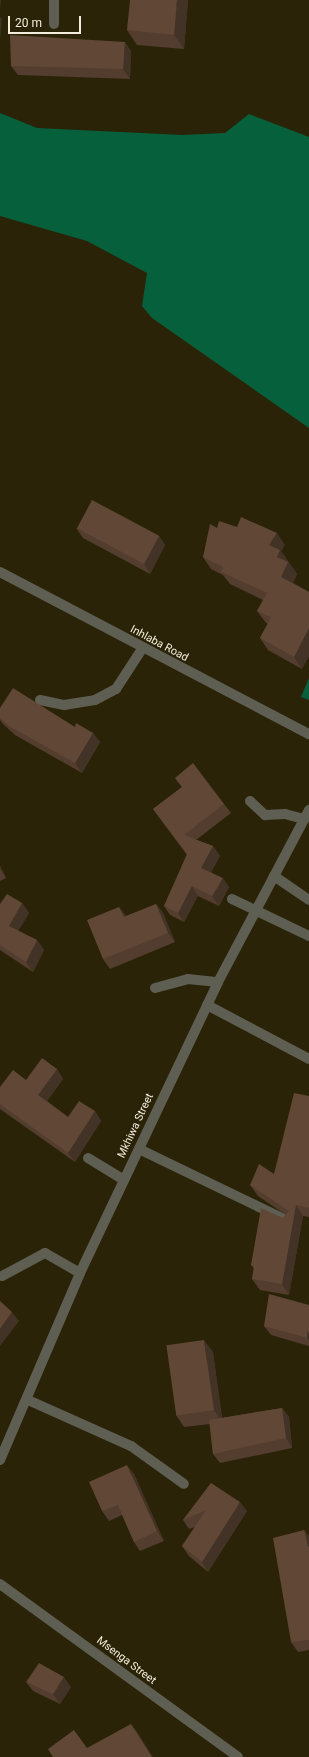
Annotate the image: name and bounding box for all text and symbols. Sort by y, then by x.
scale bar [10,8,83,34]
text: 20 m [15,16,42,30]
street label: Inhlaba Road [128,623,190,665]
street label: Mkhiwa Street [115,1092,157,1160]
street label: Msenga Street [94,1634,158,1688]

